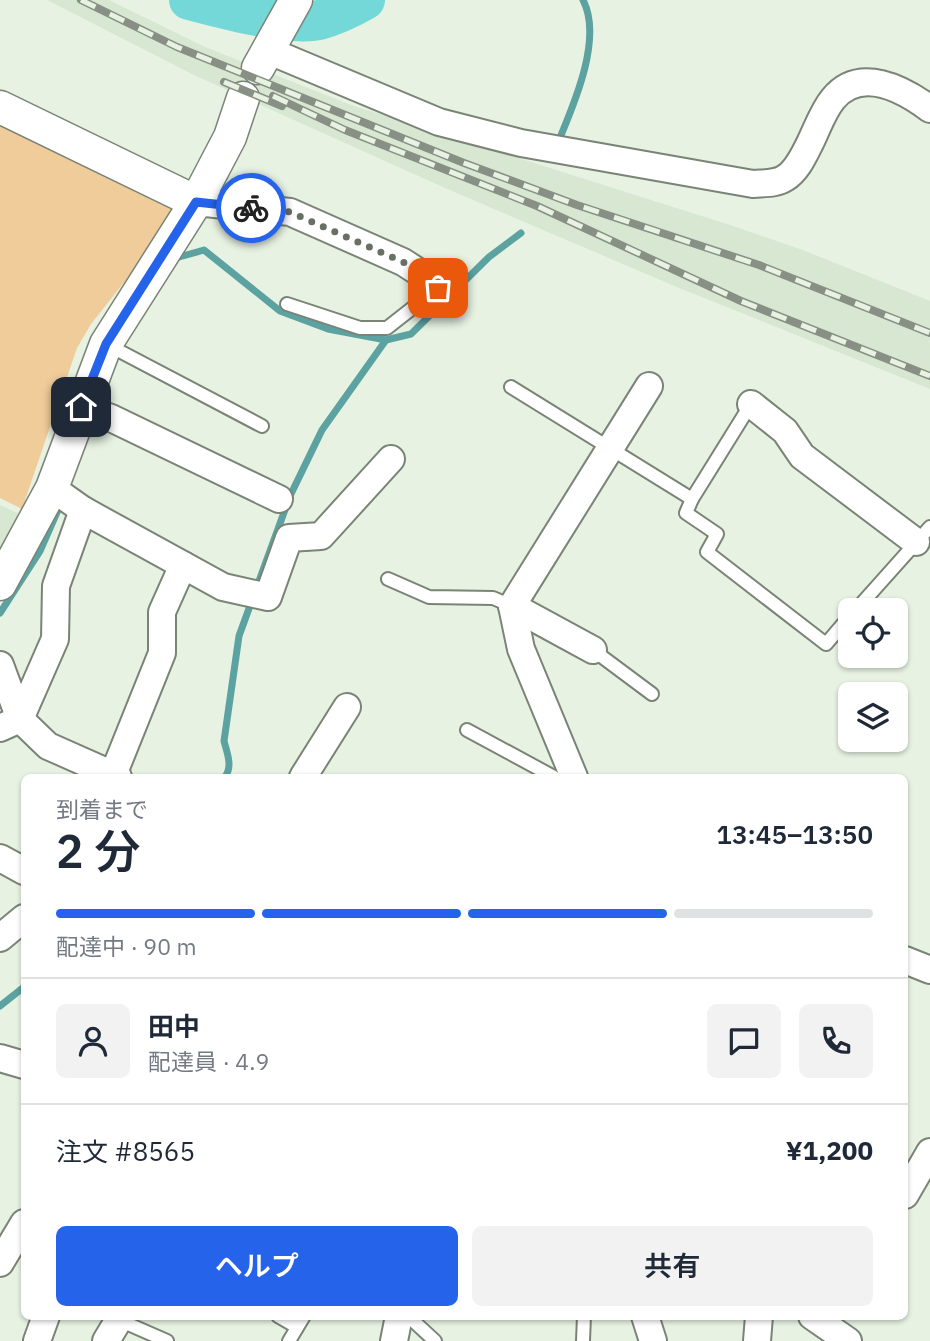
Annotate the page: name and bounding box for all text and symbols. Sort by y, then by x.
courier [216,173,286,243]
icon: bike [232,189,270,227]
pin [408,258,468,318]
icon: bag [419,269,457,307]
pin [51,377,111,437]
icon: home [62,388,100,426]
map controls [838,598,908,752]
button: locate [838,598,908,668]
button: layers [838,682,908,752]
text: 到着まで [56,794,148,824]
text: 13:45–13:50 [716,817,873,851]
text: 2 分 [56,821,140,881]
text: 配達中 · 90 m [56,931,196,961]
button: person [56,1004,130,1078]
button: chat [707,1004,781,1078]
button: phone [799,1004,873,1078]
text: 田中 [148,1009,200,1043]
text: 配達員 · 4.9 [148,1046,269,1076]
text: ¥1,200 [786,1133,873,1167]
text: 注文 #8565 [56,1134,195,1168]
button: ヘルプ [56,1226,458,1306]
button: 共有 [472,1226,873,1306]

